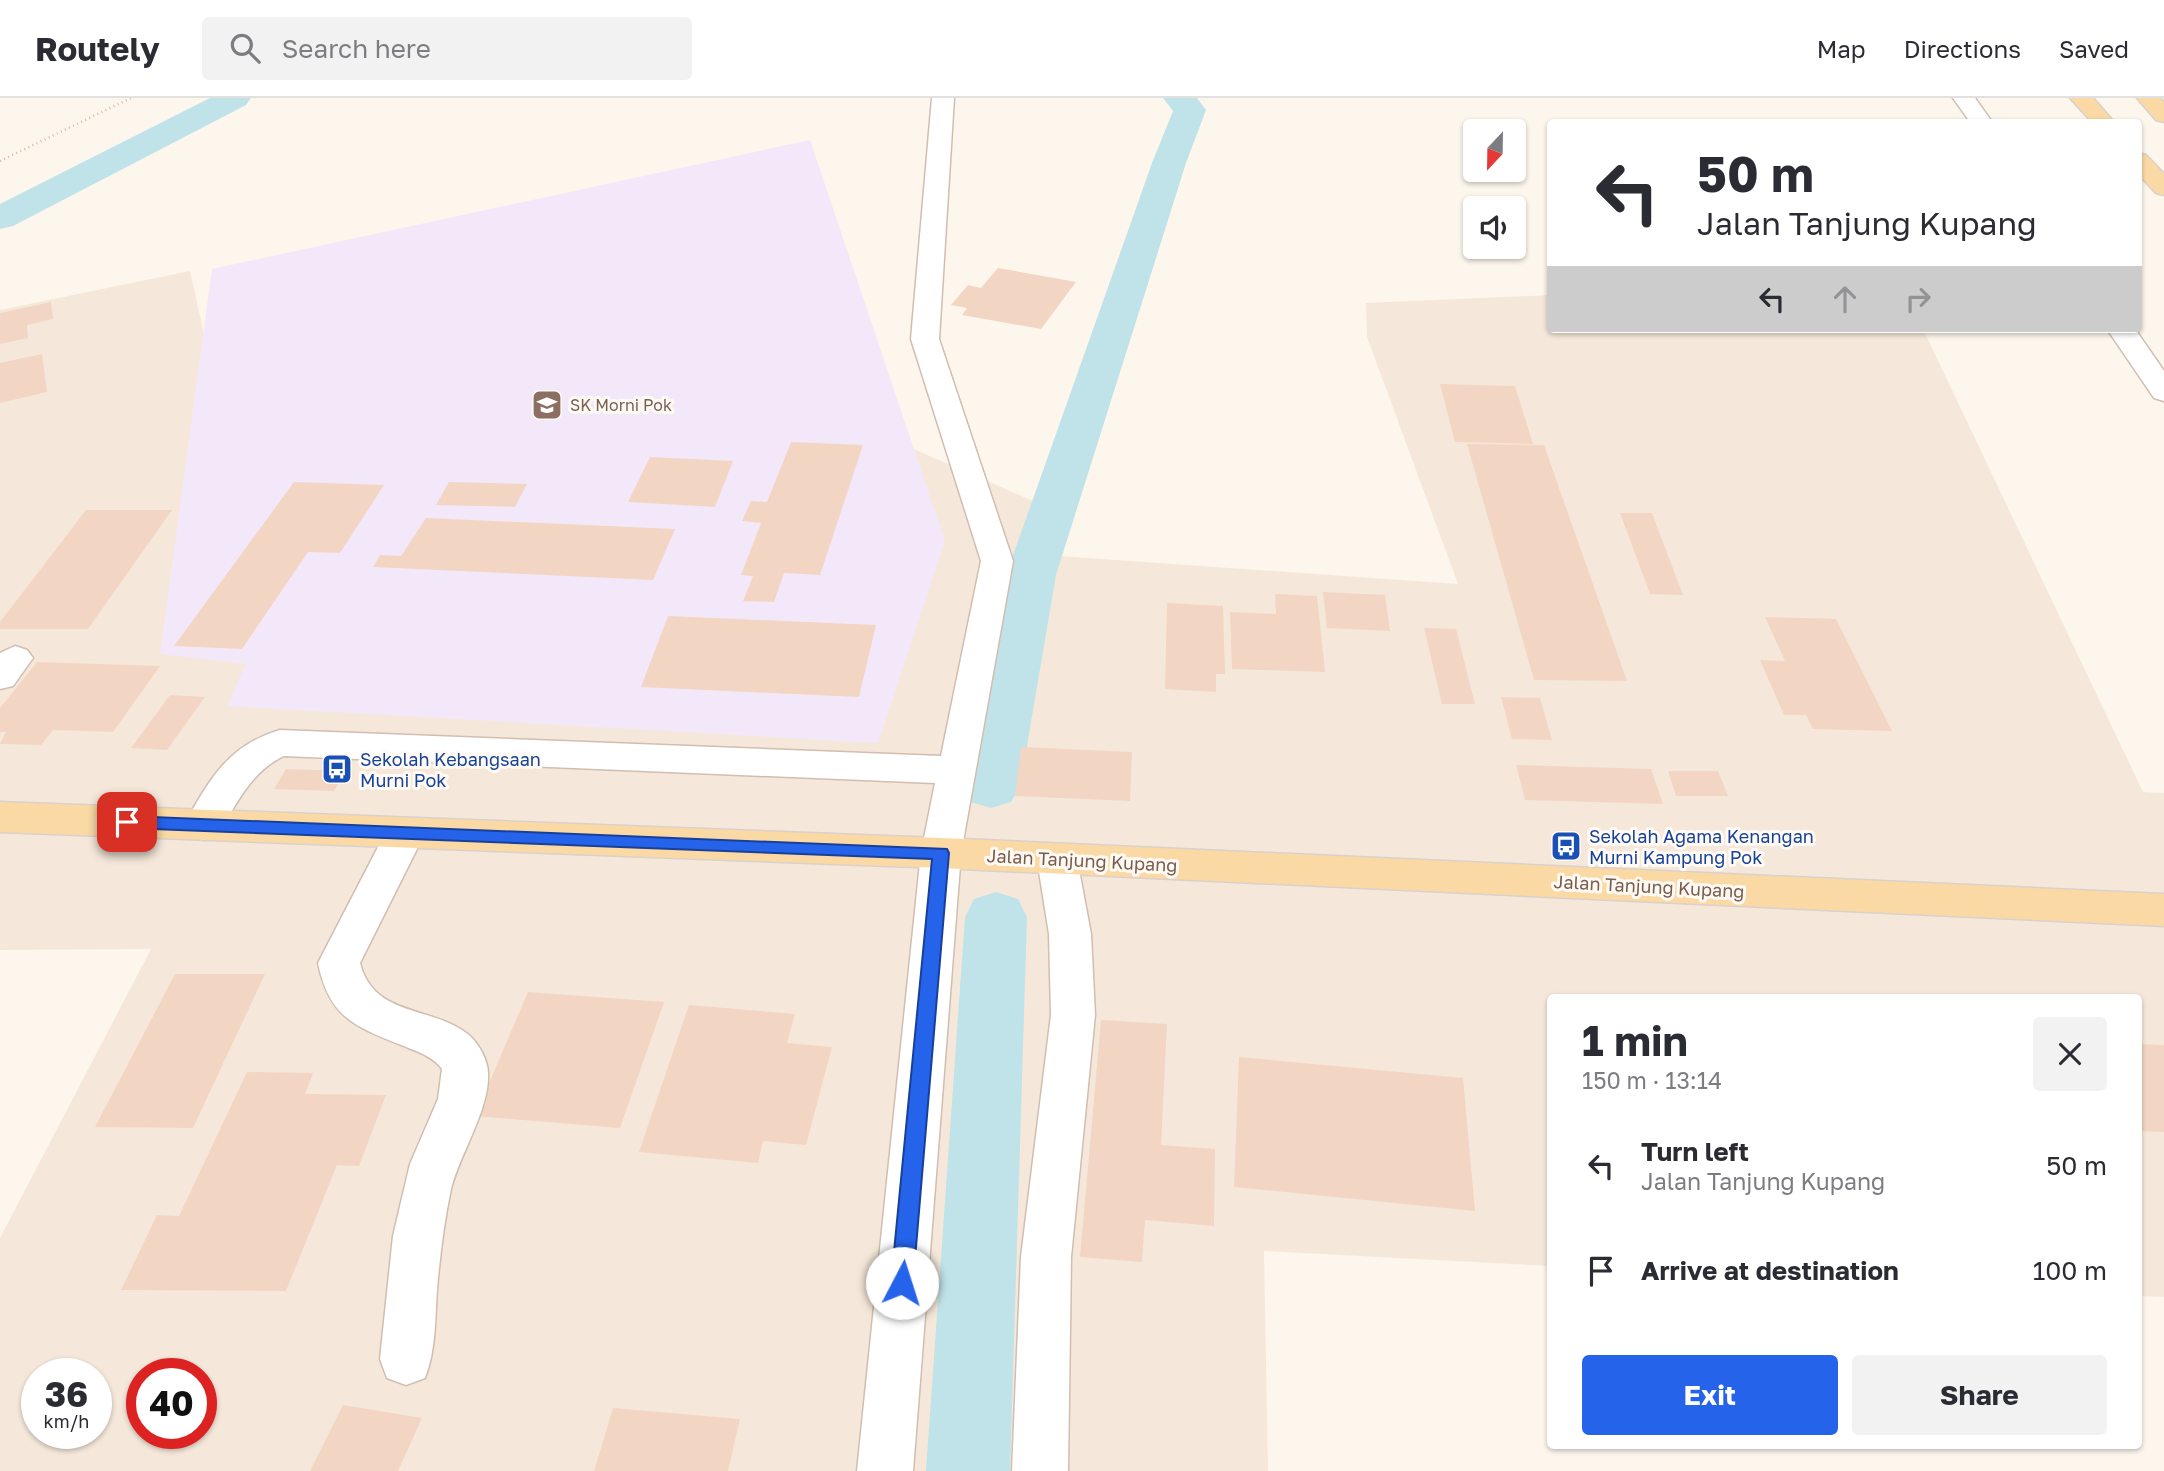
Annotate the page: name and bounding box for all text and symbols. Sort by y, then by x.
search box [202,17,692,80]
text: Routely [35,29,160,68]
icon: search [226,29,264,67]
text: Search here [282,33,431,64]
text: Map [1817,34,1866,63]
text: Directions [1904,34,2021,63]
text: Saved [2059,34,2129,63]
north arrow [1463,119,1526,182]
map controls [1463,119,1526,259]
text: 50 m [1697,144,1814,203]
icon: left [1582,147,1673,238]
button: sound [1463,196,1526,259]
text: Jalan Tanjung Kupang [1697,204,2037,242]
icon: left [1753,280,1791,318]
icon: ahead [1826,280,1864,318]
icon: right [1899,280,1937,318]
school or university icon: SK Morni Pok [530,388,564,422]
place label: SK Morni Pok [570,395,672,415]
place label: Sekolah Kebangsaan Murni Pok [360,748,541,791]
bus stop icon: Sekolah Kebangsaan Murni Pok [320,752,354,786]
pin [97,792,157,852]
icon: arrive [108,803,146,841]
place label: Sekolah Agama Kenangan Murni Kampung Pok [1589,825,1814,868]
bus stop icon: Sekolah Agama Kenangan Murni Kampung Pok [1549,829,1583,863]
street label: Jalan Tanjung Kupang [986,844,1178,876]
street label: Jalan Tanjung Kupang [1553,870,1745,902]
text: 1 min [1582,1015,1688,1065]
button: close [2033,1017,2107,1091]
text: 150 m · 13:14 [1582,1066,1722,1094]
text: Turn left [1641,1136,1749,1167]
icon: left [1582,1147,1620,1185]
text: 50 m [2046,1150,2107,1181]
text: Jalan Tanjung Kupang [1641,1167,1885,1195]
position arrow [865,1246,939,1320]
icon: arrive [1582,1252,1620,1290]
text: Arrive at destination [1641,1255,1899,1286]
text: 100 m [2033,1255,2107,1286]
button: Exit [1582,1355,1838,1435]
button: Share [1852,1355,2107,1435]
speed limit sign: 40 [126,1358,217,1449]
text: 36 [45,1373,88,1415]
text: km/h [44,1410,89,1432]

